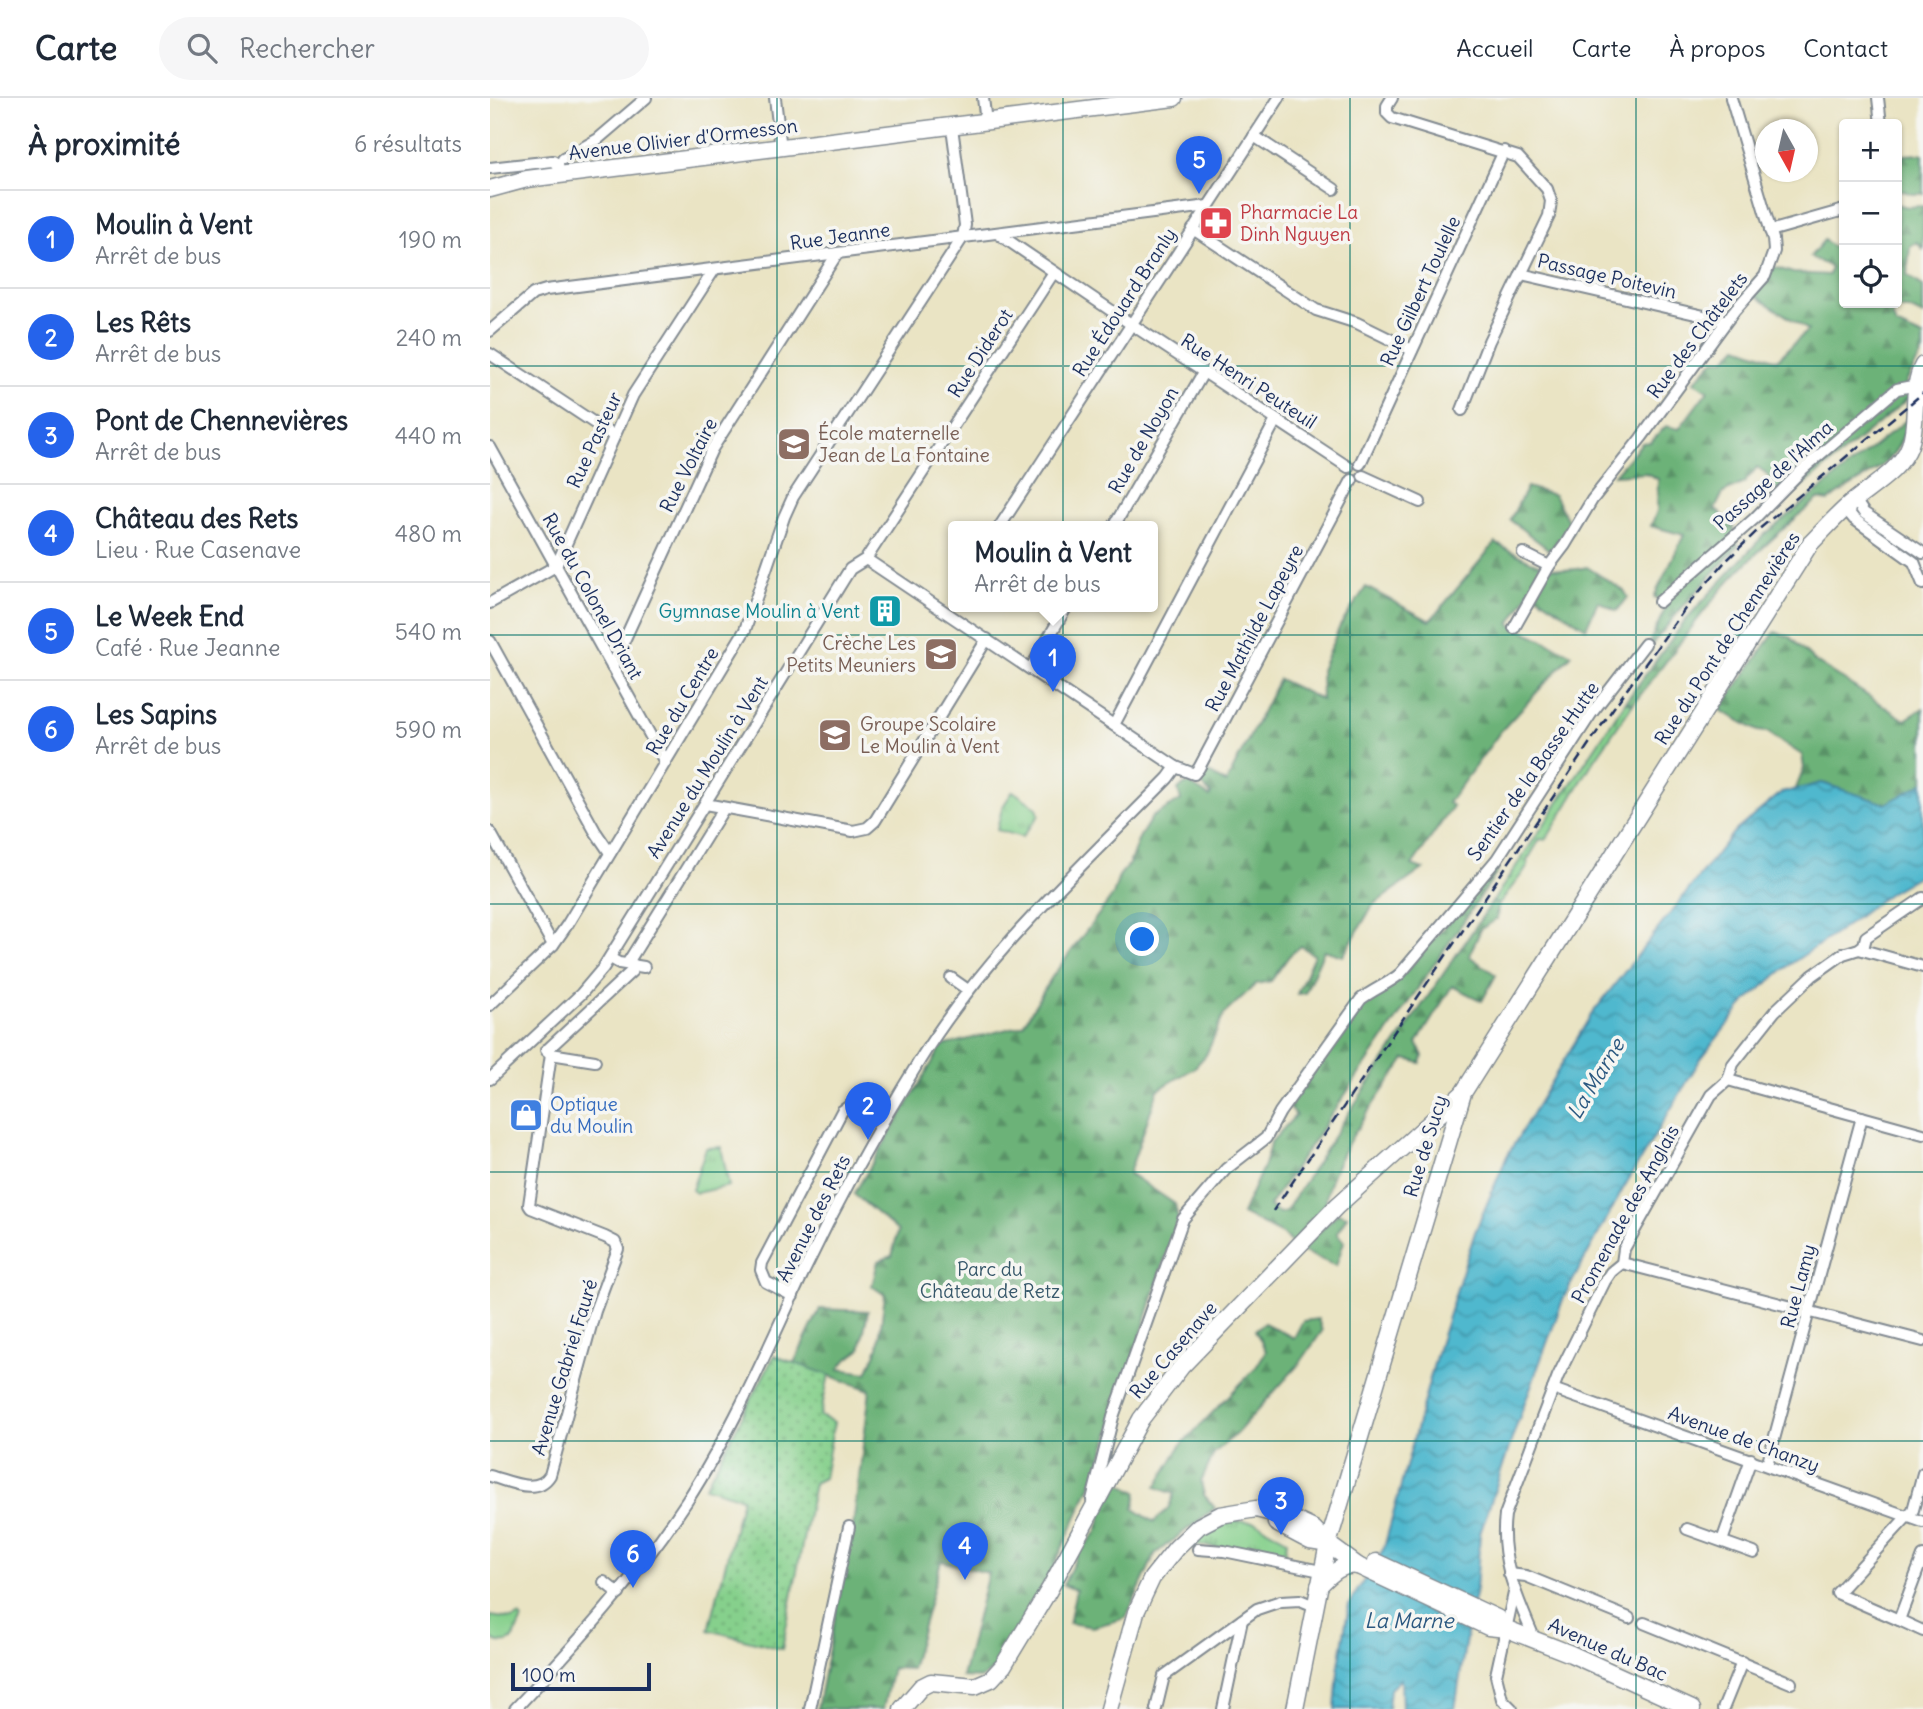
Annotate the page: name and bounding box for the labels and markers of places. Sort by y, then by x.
pin: 5 [1176,136,1222,194]
place label: Pharmacie La Dinh Nguyen [1240,200,1358,246]
pharmacy icon: Pharmacie La Dinh Nguyen [1197,204,1235,242]
place label: École maternelle Jean de La Fontaine [818,421,990,467]
school or university icon: École maternelle Jean de La Fontaine [775,425,813,463]
building icon: Gymnase Moulin à Vent [866,592,904,630]
place label: Gymnase Moulin à Vent [659,599,860,623]
place label: Crèche Les Petits Meuniers [786,631,916,677]
pin: 1 [1030,634,1076,692]
school or university icon: Crèche Les Petits Meuniers [922,635,960,673]
place label: Groupe Scolaire Le Moulin à Vent [860,712,1000,758]
school or university icon: Groupe Scolaire Le Moulin à Vent [816,716,854,754]
pin: 2 [845,1082,891,1140]
place label: Optique du Moulin [550,1092,633,1138]
shop icon: Optique du Moulin [507,1096,545,1134]
pin: 3 [1258,1477,1304,1535]
pin: 4 [942,1522,988,1580]
pin: 6 [610,1530,656,1588]

